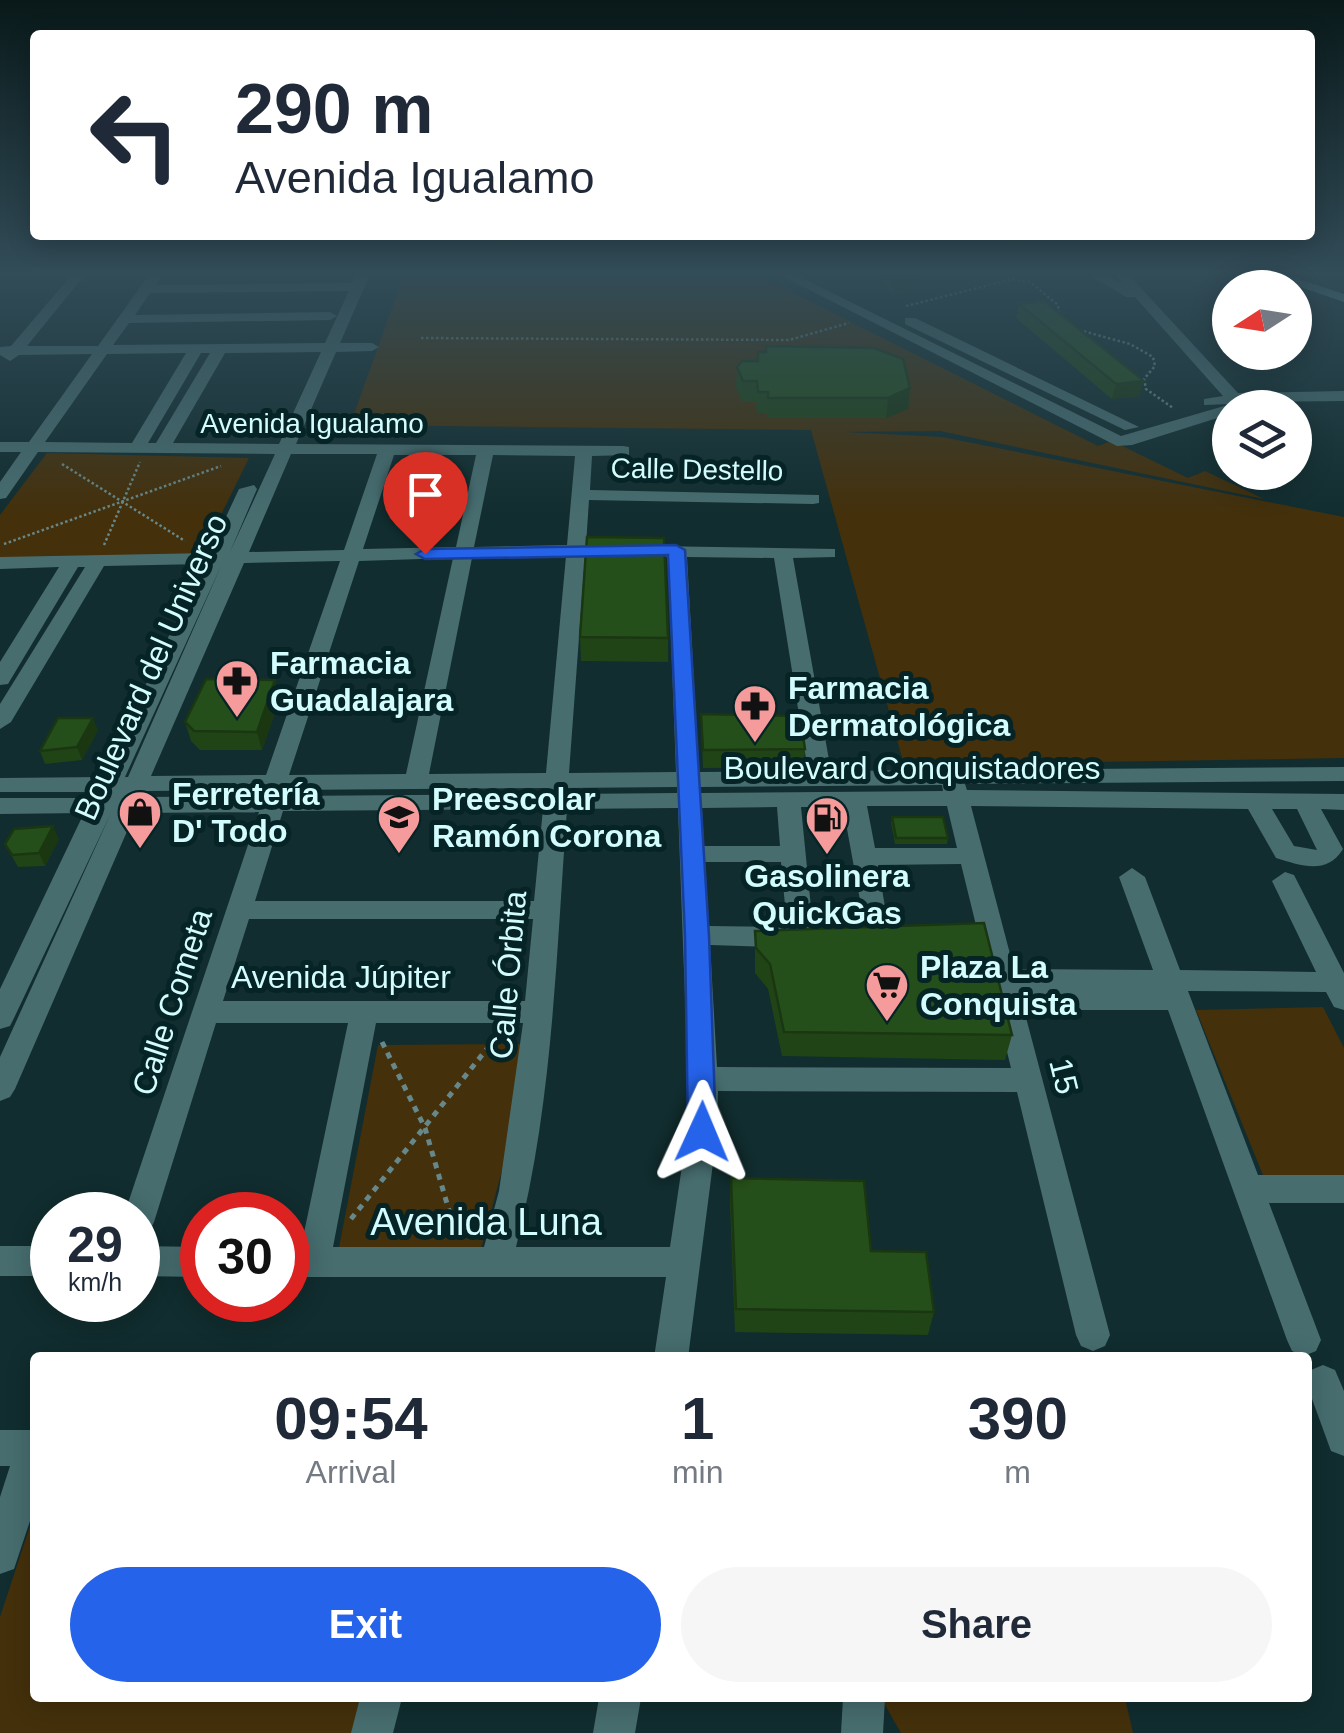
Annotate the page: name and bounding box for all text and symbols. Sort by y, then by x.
icon: left [70,70,200,200]
text: 290 m [235,70,433,148]
text: Avenida Igualamo [235,152,594,203]
north arrow [1212,270,1312,370]
map controls [1212,270,1312,490]
button: layers [1212,390,1312,490]
street label: Avenida Igualamo [200,408,424,439]
pin [383,452,468,555]
street label: Calle Destello [610,452,784,487]
icon: arrive [398,467,453,522]
street label: Boulevard del Universo [67,509,235,825]
place label: Farmacia Guadalajara [270,645,453,718]
pharmacy icon: Farmacia Guadalajara [214,658,260,719]
place label: Farmacia Dermatológica [788,670,1010,743]
pharmacy icon: Farmacia Dermatológica [732,683,778,744]
street label: Boulevard Conquistadores [723,750,1101,786]
place label: Ferretería D' Todo [172,776,320,849]
place label: Preescolar Ramón Corona [432,781,662,854]
shop icon: Ferretería D' Todo [117,789,163,850]
school or university icon: Preescolar Ramón Corona [376,794,422,855]
fuel station icon: Gasolinera QuickGas [804,795,850,856]
place label: Gasolinera QuickGas [744,858,910,931]
street label: Calle Órbita [483,889,533,1061]
street label: Calle Cometa [125,904,219,1100]
place label: Plaza La Conquista [920,949,1077,1022]
street label: Avenida Júpiter [231,959,451,995]
supermarket icon: Plaza La Conquista [864,962,910,1023]
street label: 15 [1042,1054,1086,1098]
position arrow [650,1080,754,1184]
speed limit sign: 30 [180,1192,310,1322]
street label: Avenida Luna [370,1201,603,1243]
text: 29 [67,1217,123,1273]
text: km/h [68,1268,122,1296]
text: 09:54 [274,1385,428,1452]
text: 1 [681,1385,714,1452]
text: 390 [968,1385,1068,1452]
text: Arrival [306,1454,396,1490]
text: min [672,1454,723,1490]
text: m [1004,1454,1031,1490]
button: Exit [70,1567,661,1682]
button: Share [681,1567,1272,1682]

